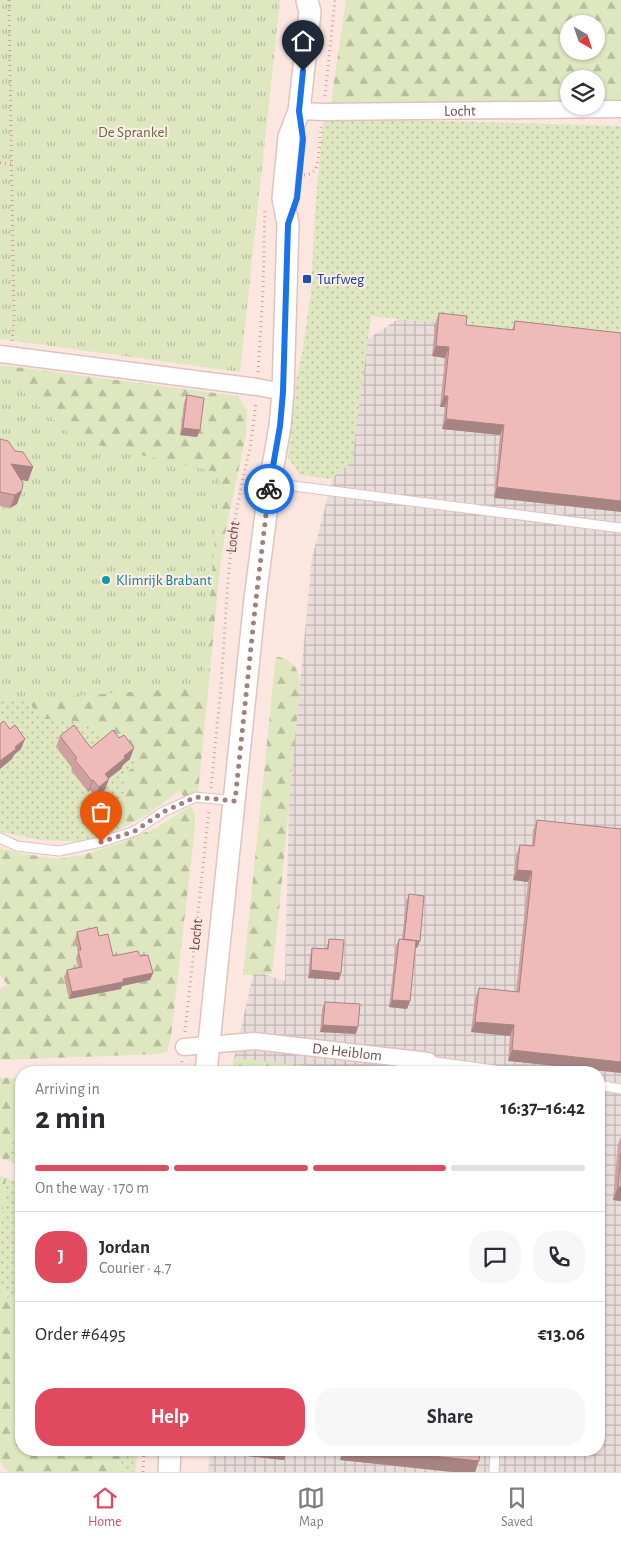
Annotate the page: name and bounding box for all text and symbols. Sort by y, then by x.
north arrow [560,15,605,60]
map controls [560,15,605,115]
pin [282,20,324,71]
icon: home [289,27,317,55]
button: layers [560,70,605,115]
street label: Locht [444,103,476,118]
park label: De Sprankel [98,125,168,140]
place label: Turfweg [317,272,365,287]
marker: Turfweg [301,273,313,285]
courier [244,464,294,514]
icon: bike [255,475,283,503]
street label: Locht [223,520,242,554]
place label: Klimrijk Brabant [116,573,212,588]
marker: Klimrijk Brabant [100,574,112,586]
pin [80,791,122,842]
icon: bag [87,798,115,826]
street label: Locht [186,918,205,951]
street label: De Heiblom [311,1040,383,1063]
text: Arriving in [35,1081,100,1097]
text: 16:37–16:42 [501,1099,585,1118]
text: 2 min [35,1102,106,1134]
text: On the way · 170 m [35,1180,149,1196]
button: chat [469,1231,521,1283]
button: phone [533,1231,585,1283]
text: Jordan [99,1238,150,1257]
text: J [58,1247,64,1266]
text: Courier · 4.7 [99,1260,171,1276]
text: Order #6495 [35,1325,126,1344]
text: €13.06 [538,1325,585,1344]
button: Help [35,1388,305,1446]
button: Share [315,1388,585,1446]
tab: Home [88,1484,122,1531]
tab: Map [297,1484,325,1531]
tab: Saved [501,1484,533,1531]

